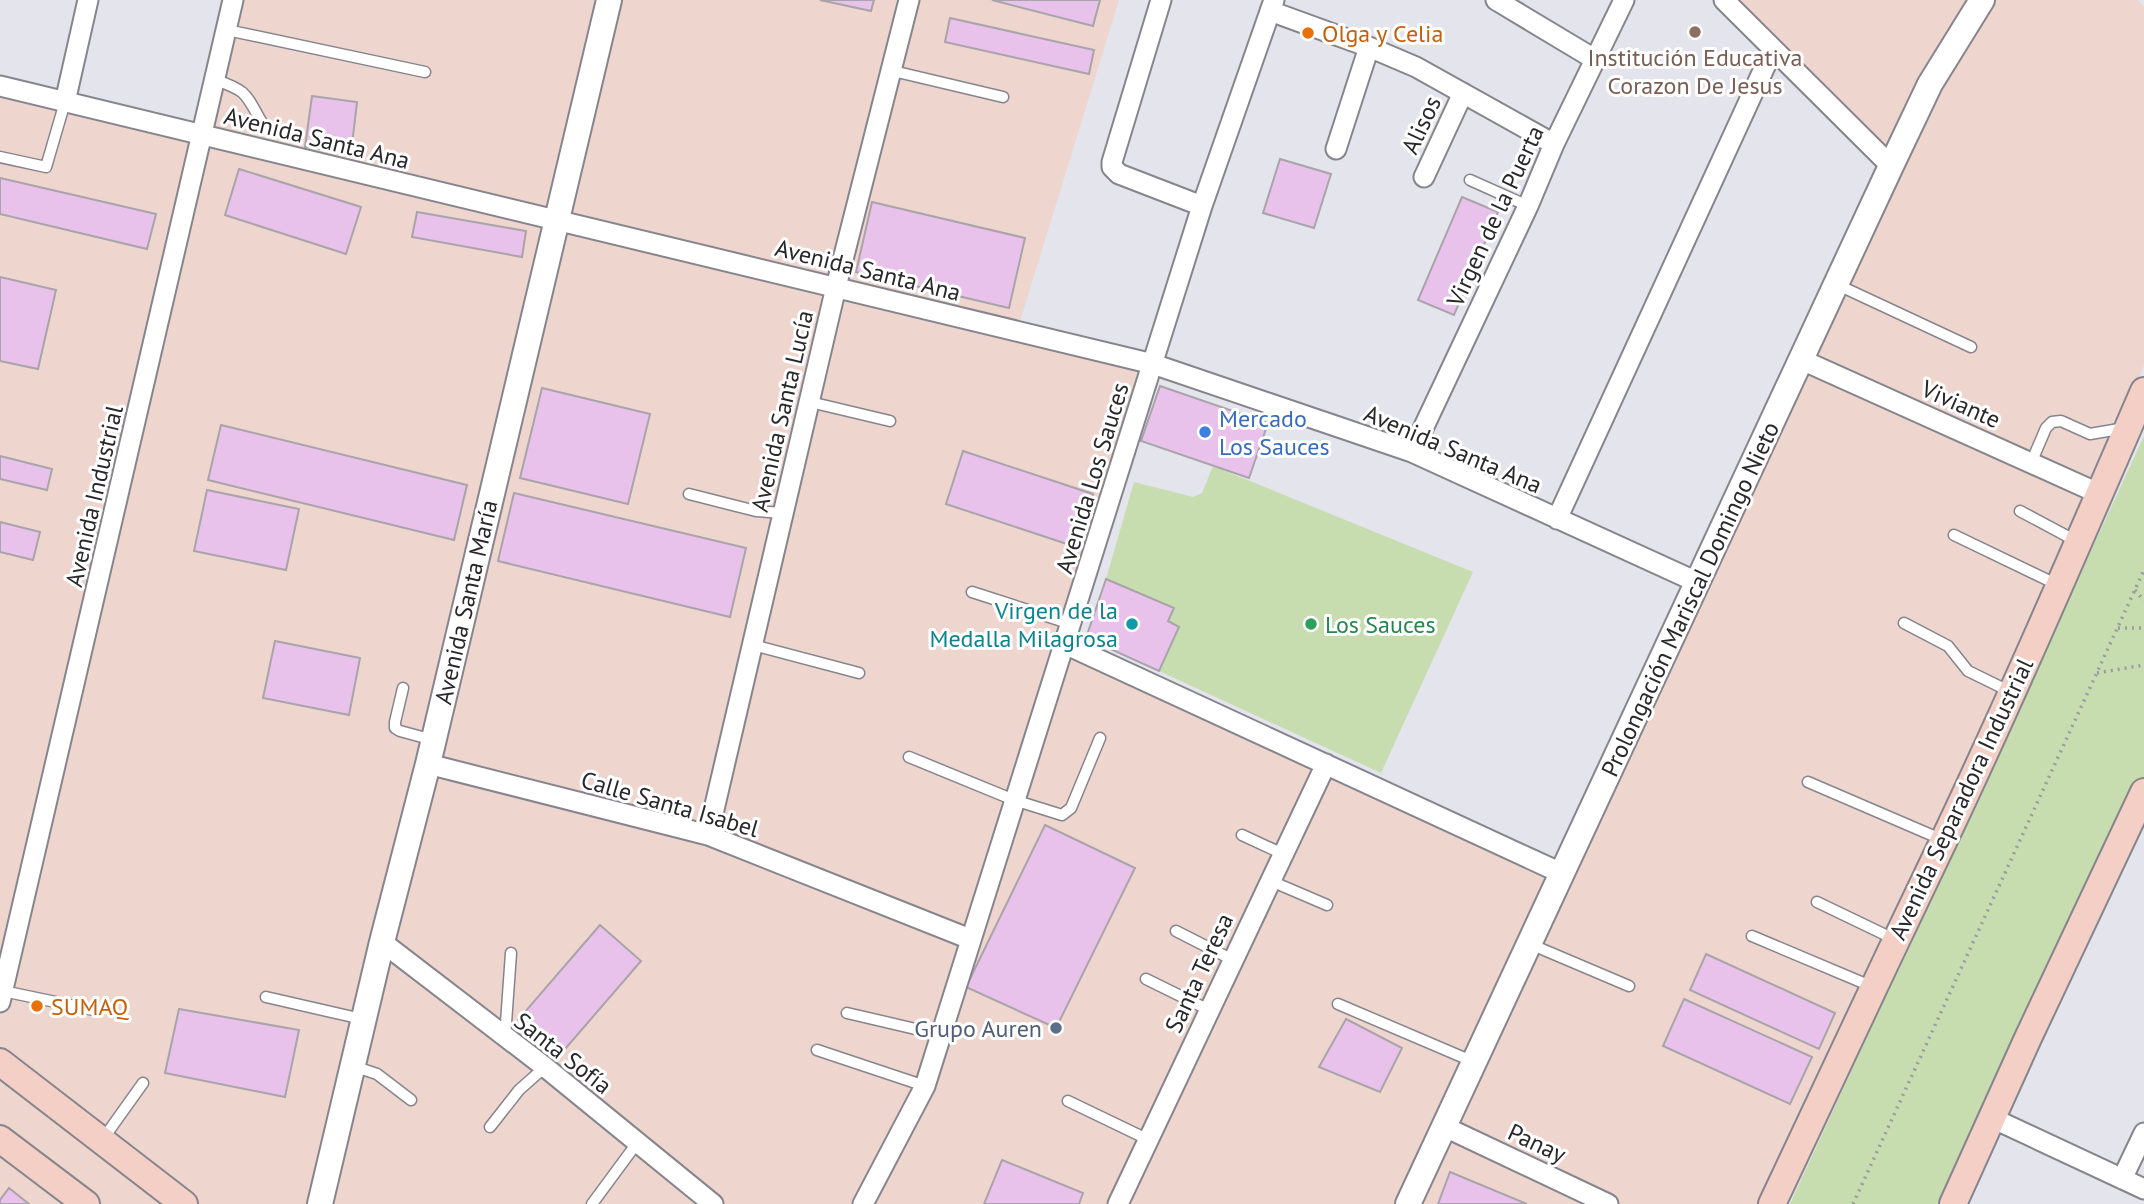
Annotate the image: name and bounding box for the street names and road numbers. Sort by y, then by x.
street label: Alisos [1394,91,1448,159]
street label: Avenida Santa Ana [221,100,413,176]
street label: Virgen de la Puerta [1439,120,1551,312]
street label: Avenida Santa Ana [772,232,964,308]
street label: Avenida Santa Lucía [744,307,820,515]
street label: Viviante [1916,373,2005,435]
street label: Avenida Los Sauces [1048,379,1136,577]
street label: Avenida Santa Ana [1359,398,1547,500]
street label: Avenida Industrial [58,402,130,590]
street label: Prolongación Mariscal Domingo Nieto [1594,417,1786,781]
street label: Avenida Santa María [427,497,505,707]
street label: Avenida Separadora Industrial [1882,653,2040,945]
street label: Calle Santa Isabel [578,764,762,844]
street label: Santa Teresa [1158,908,1240,1038]
street label: Santa Sofía [508,1005,618,1101]
street label: Panay [1503,1116,1571,1170]

